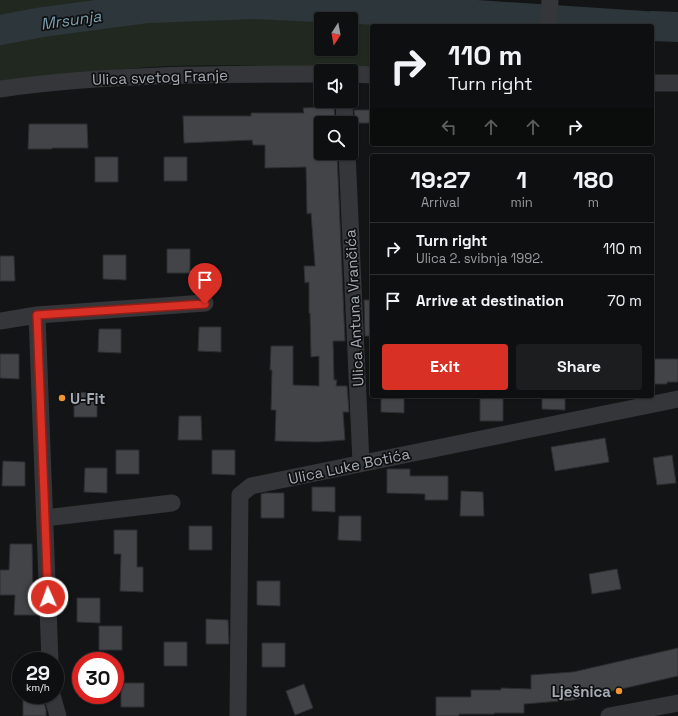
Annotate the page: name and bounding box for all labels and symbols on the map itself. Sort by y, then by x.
water label: Mrsunja [39,5,103,35]
north arrow [314,12,358,56]
street label: Ulica svetog Franje [92,65,228,89]
street label: Ulica Antuna Vrančića [340,229,368,387]
pin [188,263,222,304]
place label: U-Fit [70,389,106,408]
marker: U-Fit [57,393,67,403]
street label: Ulica Luke Botića [287,444,412,488]
position arrow [27,576,69,618]
speed limit sign: 30 [72,652,124,704]
place label: Lješnica [552,682,611,701]
marker: Lješnica [614,686,624,696]

